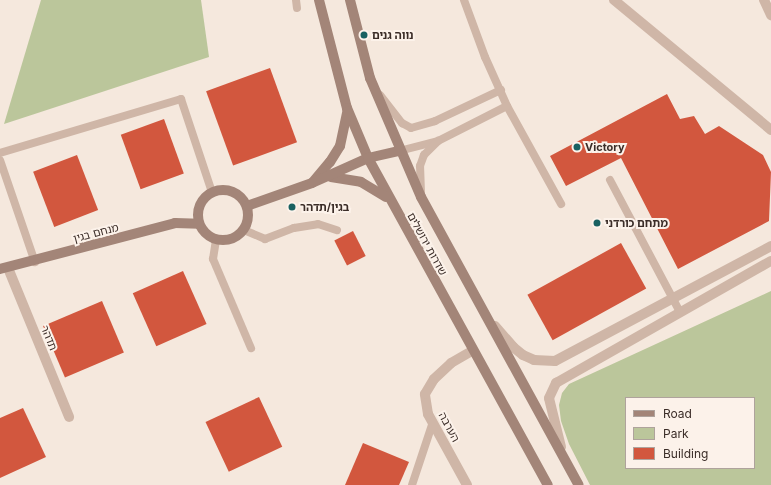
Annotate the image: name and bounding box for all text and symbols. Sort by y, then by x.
place label: נווה גנים [372,28,414,42]
marker: נווה גנים [359,30,369,40]
place label: Victory [585,140,625,154]
marker: Victory [572,142,582,152]
place label: בגין/תדהר [300,200,349,214]
marker: בגין/תדהר [287,202,297,212]
street label: שדרות ירושלים [404,210,450,278]
place label: מתחם כורדני [605,216,668,230]
marker: מתחם כורדני [592,218,602,228]
street label: מנחם בגין [72,221,120,245]
street label: תדהר [38,324,60,352]
legend [625,397,755,469]
text: Road [663,406,692,421]
street label: הערבה [436,410,462,444]
text: Park [663,426,689,441]
text: Building [663,446,708,461]

